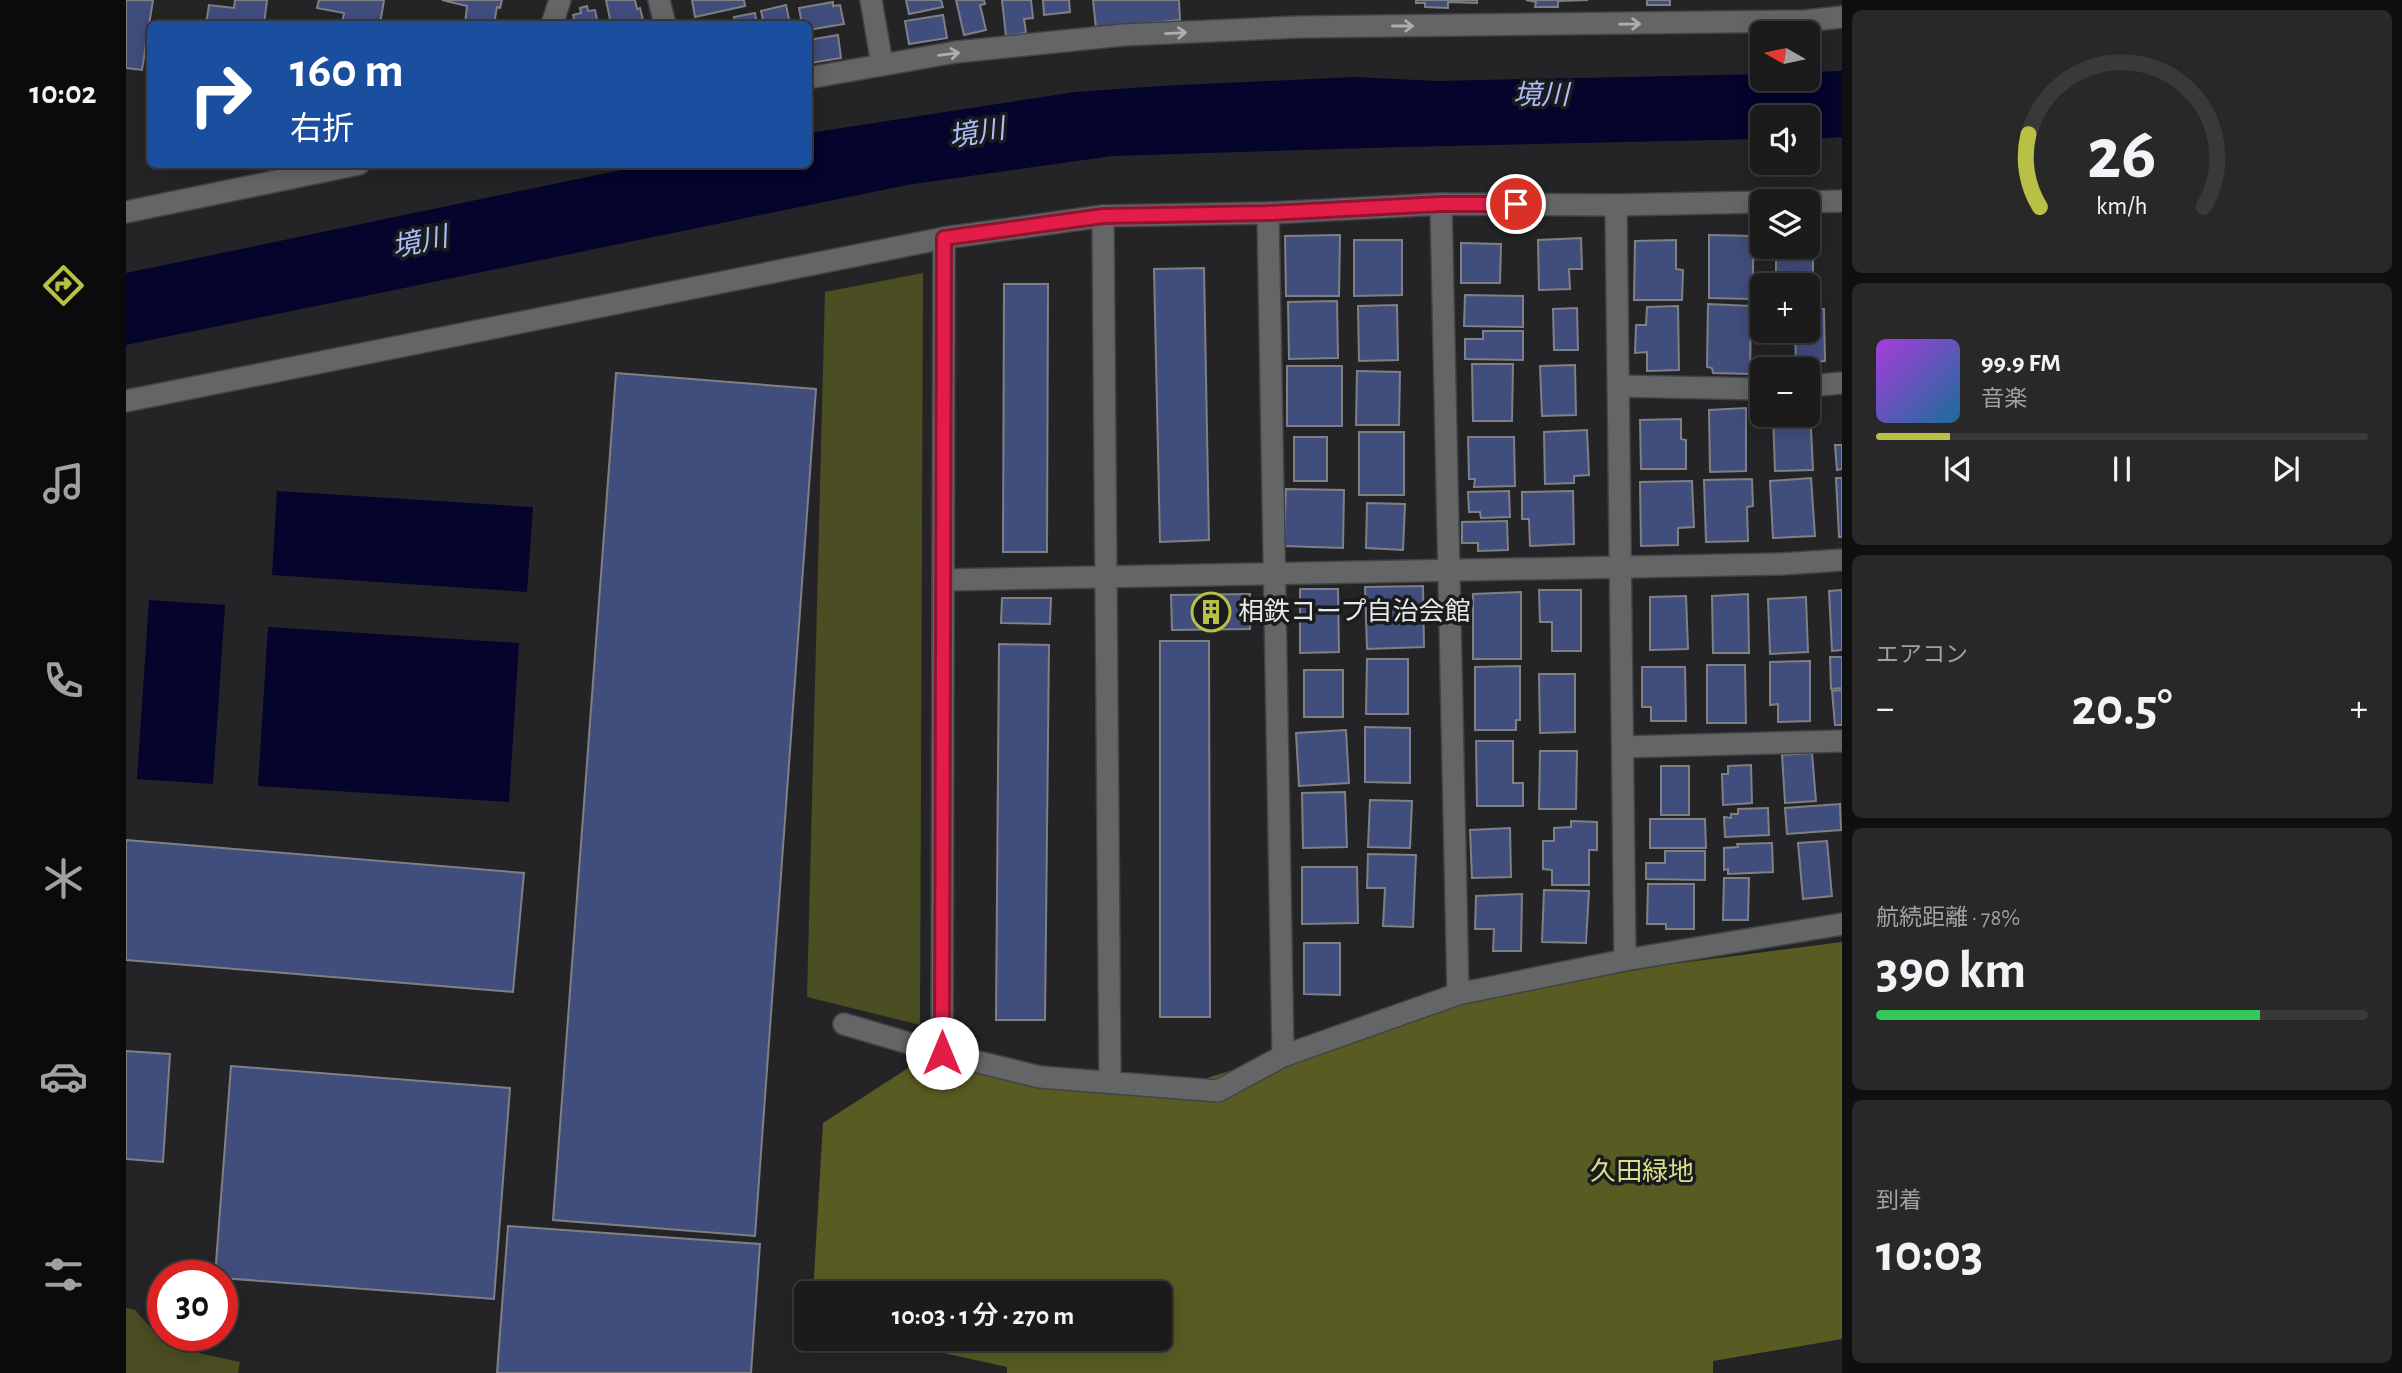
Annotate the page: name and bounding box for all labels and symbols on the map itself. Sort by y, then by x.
one-way arrow [1619,17,1642,30]
one-way arrow [1391,19,1414,33]
north arrow [1750,21,1820,91]
one-way arrow [1164,26,1187,39]
one-way arrow [937,47,960,60]
water label: 境川 [1513,80,1572,110]
water label: 境川 [947,113,1010,153]
pin [1486,174,1546,234]
water label: 境川 [389,221,453,263]
building icon: 相鉄コープ自治会館 [1190,591,1232,633]
place label: 相鉄コープ自治会館 [1238,598,1470,625]
position arrow [905,1016,979,1090]
park label: 久田緑地 [1590,1157,1694,1185]
speed limit sign: 30 [147,1260,238,1351]

